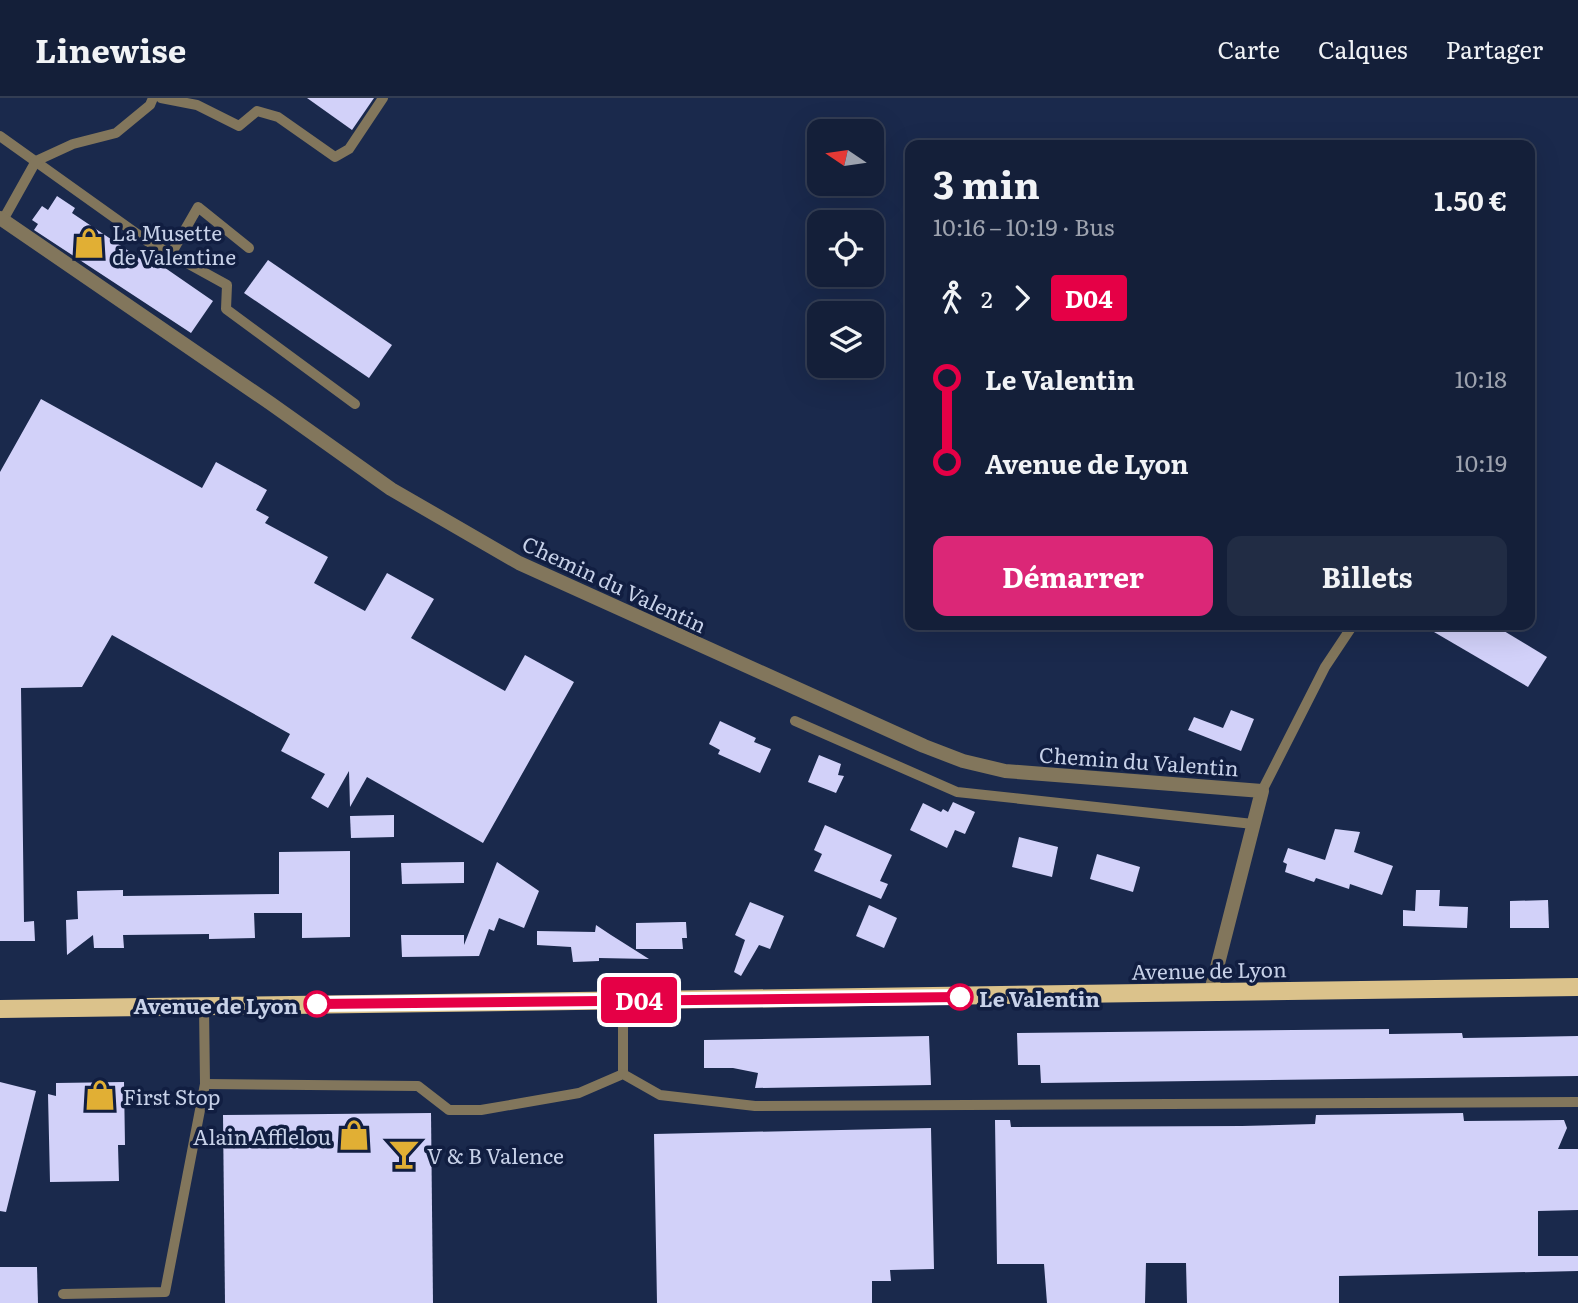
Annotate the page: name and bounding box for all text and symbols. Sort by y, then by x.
text: Linewise [35,24,186,73]
text: Carte [1217,31,1280,66]
text: Calques [1318,31,1408,66]
text: Partager [1446,31,1543,66]
north arrow [807,119,884,196]
map controls [807,119,884,378]
text: 3 min [933,154,1040,211]
text: 1.50 € [1434,180,1507,219]
text: 10:16 – 10:19 · Bus [933,209,1114,243]
button: locate [807,210,884,287]
place label: La Musette de Valentine [112,216,236,271]
shop icon: La Musette de Valentine [72,226,106,260]
icon: walk [933,279,971,317]
icon: forward [1003,279,1041,317]
text: D04 [1065,280,1113,315]
text: 2 [981,281,993,315]
button: layers [807,301,884,378]
text: Le Valentin [985,359,1135,398]
text: 10:18 [1455,361,1507,395]
text: Avenue de Lyon [985,443,1189,482]
text: 10:19 [1455,445,1507,479]
street label: Chemin du Valentin [518,527,712,639]
button: Démarrer [933,536,1213,616]
button: Billets [1227,536,1507,616]
street label: Chemin du Valentin [1038,738,1240,782]
street label: Avenue de Lyon [1131,952,1287,986]
line badge: D04 [599,977,679,1023]
text: D04 [615,982,663,1017]
place label: Le Valentin [979,982,1100,1013]
marker: Le Valentin [947,984,973,1010]
place label: Avenue de Lyon [134,989,298,1020]
marker: Avenue de Lyon [304,991,330,1017]
shop icon: First Stop [83,1078,117,1112]
place label: First Stop [123,1080,220,1111]
shop icon: Alain Afflelou [337,1118,371,1152]
place label: Alain Afflelou [193,1120,331,1151]
bar icon: V & B Valence [387,1137,421,1171]
place label: V & B Valence [427,1139,564,1170]

